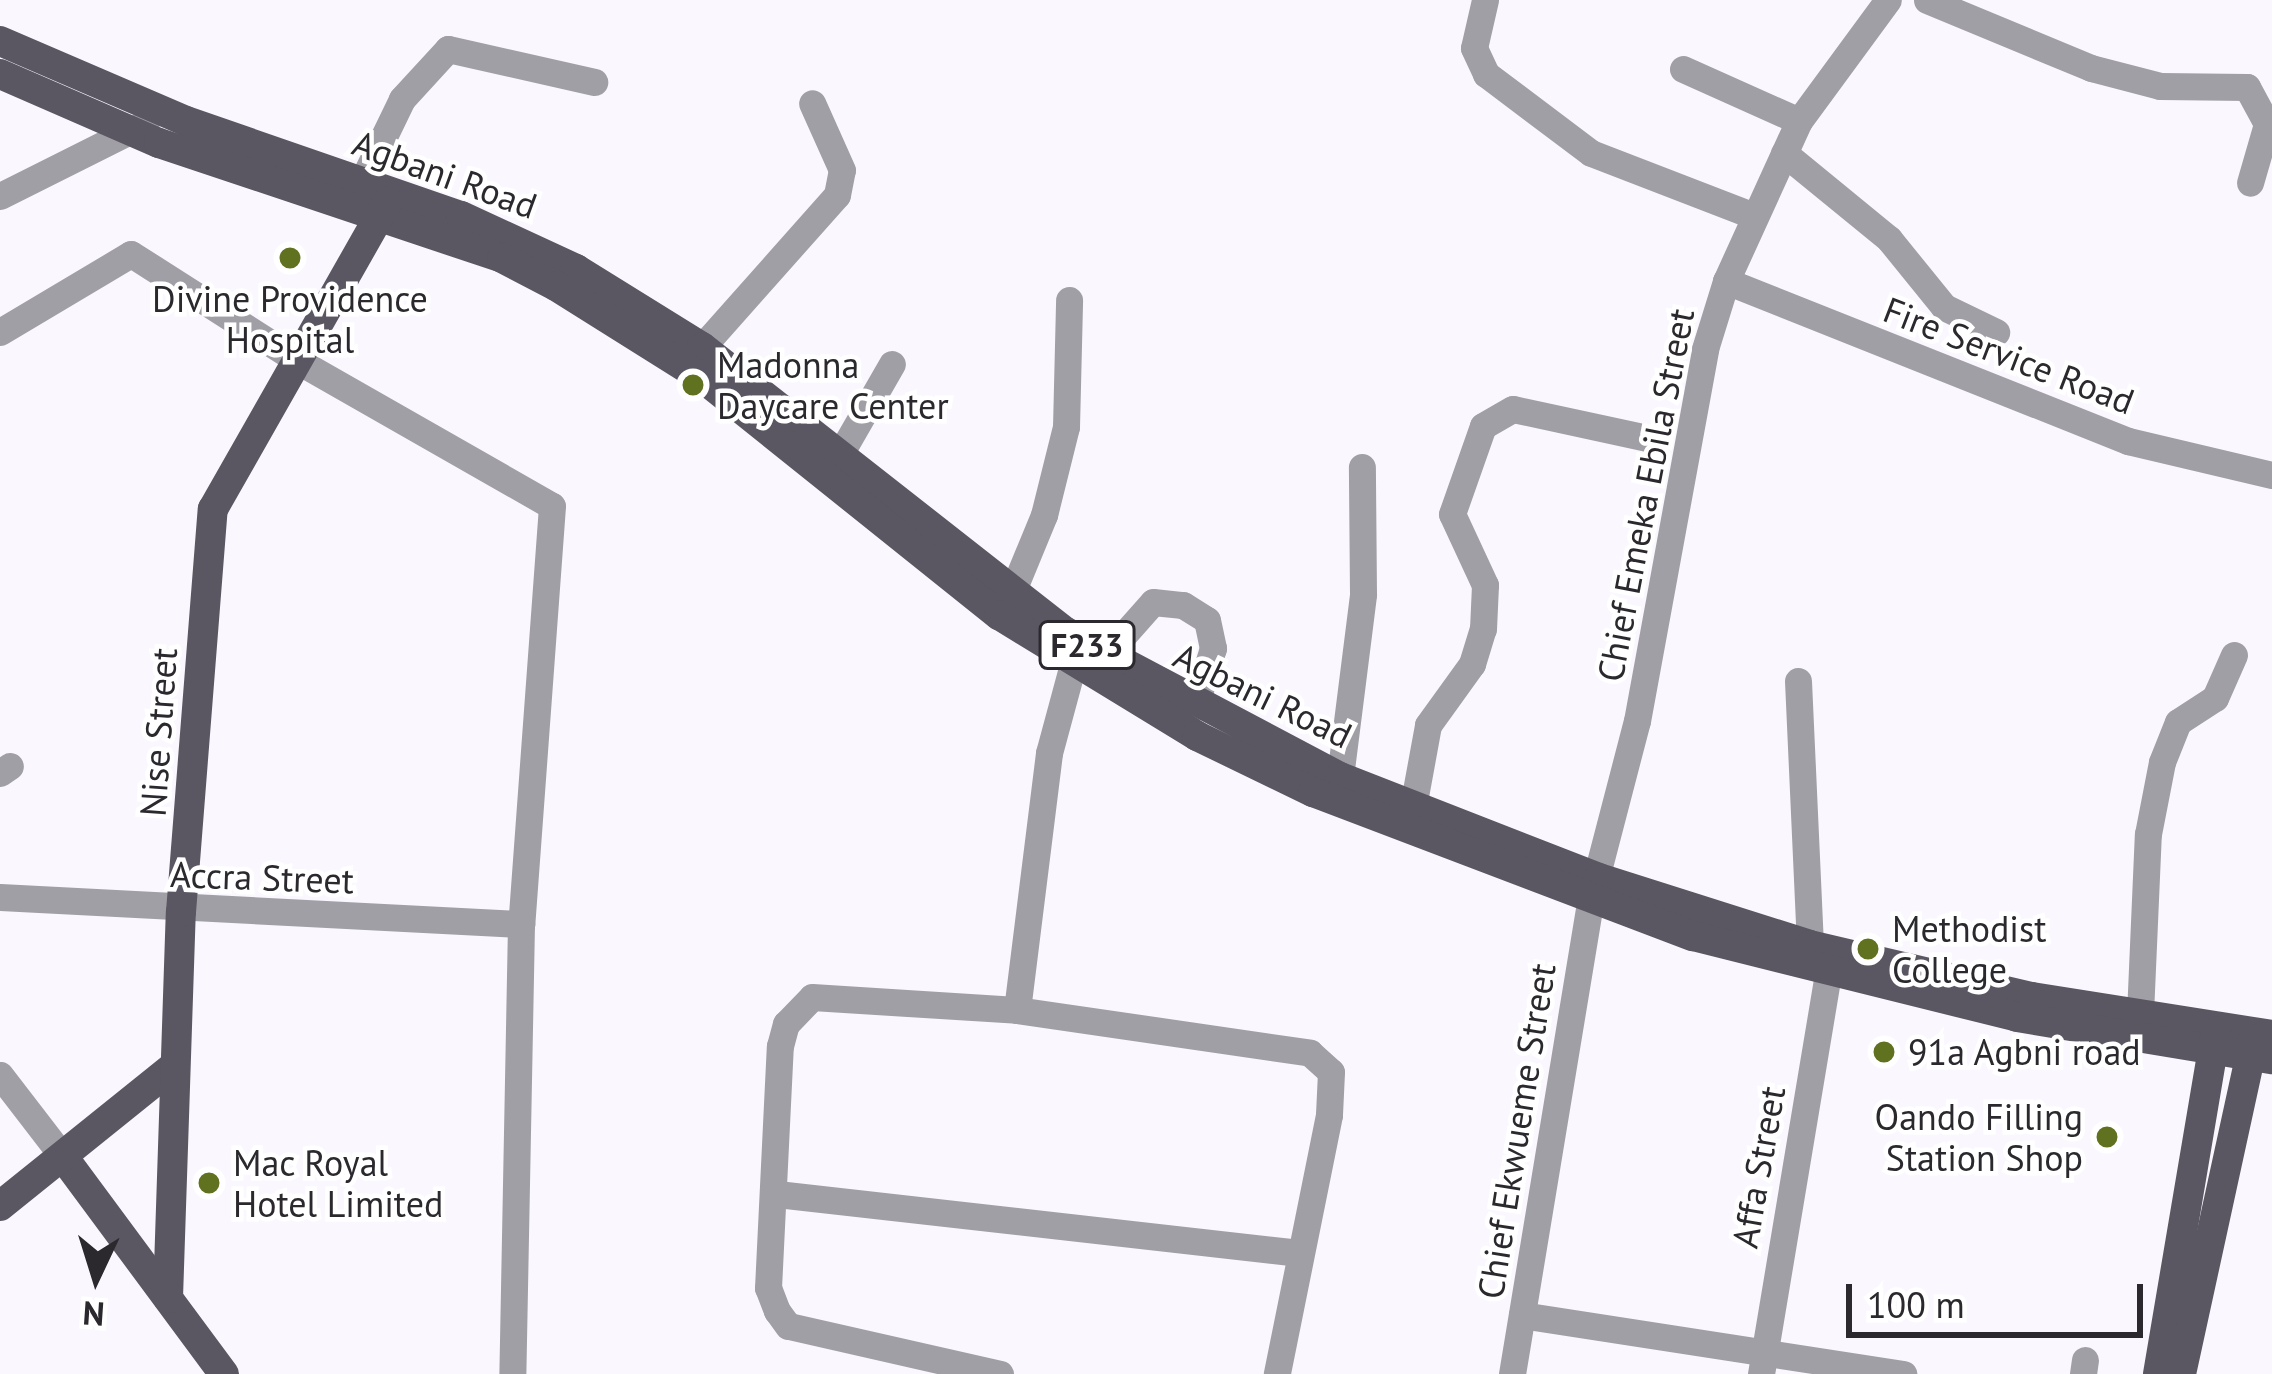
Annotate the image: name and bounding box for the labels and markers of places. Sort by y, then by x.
marker: Divine Providence Hospital [277,245,303,271]
place label: Divine Providence Hospital [152,276,428,361]
place label: Madonna Daycare Center [717,342,949,427]
marker: Madonna Daycare Center [680,372,706,398]
place label: Methodist College [1892,906,2046,991]
marker: Methodist College [1855,936,1881,962]
place label: 91a Agbni road [1908,1030,2142,1074]
marker: 91a Agbni road [1871,1039,1897,1065]
place label: Oando Filling Station Shop [1875,1094,2083,1179]
marker: Oando Filling Station Shop [2094,1124,2120,1150]
place label: Mac Royal Hotel Limited [233,1140,443,1225]
marker: Mac Royal Hotel Limited [196,1170,222,1196]

